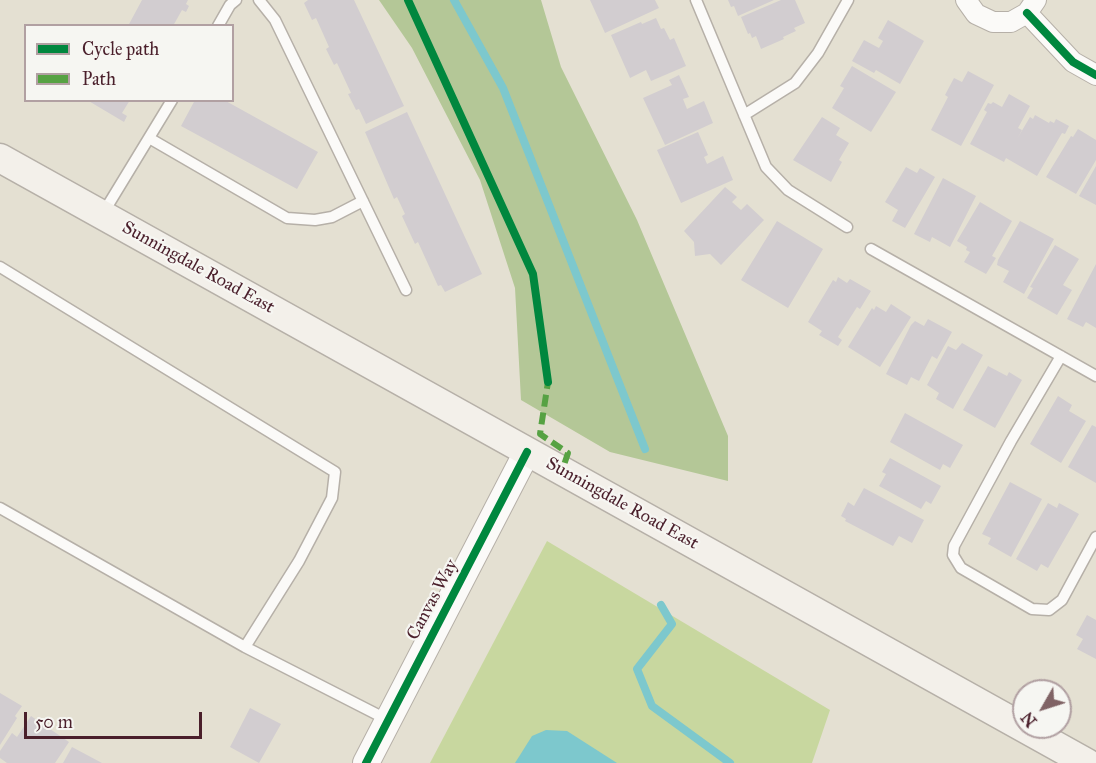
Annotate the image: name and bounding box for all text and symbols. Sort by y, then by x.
legend [24,24,234,102]
text: Cycle path [82,38,159,60]
text: Path [82,68,116,90]
street label: Sunningdale Road East [118,217,278,319]
street label: Sunningdale Road East [542,453,702,555]
street label: Canvas Way [403,556,463,644]
north arrow [1012,679,1072,739]
scale bar [27,700,206,738]
text: N [1018,708,1041,731]
text: 50 m [35,711,73,733]

